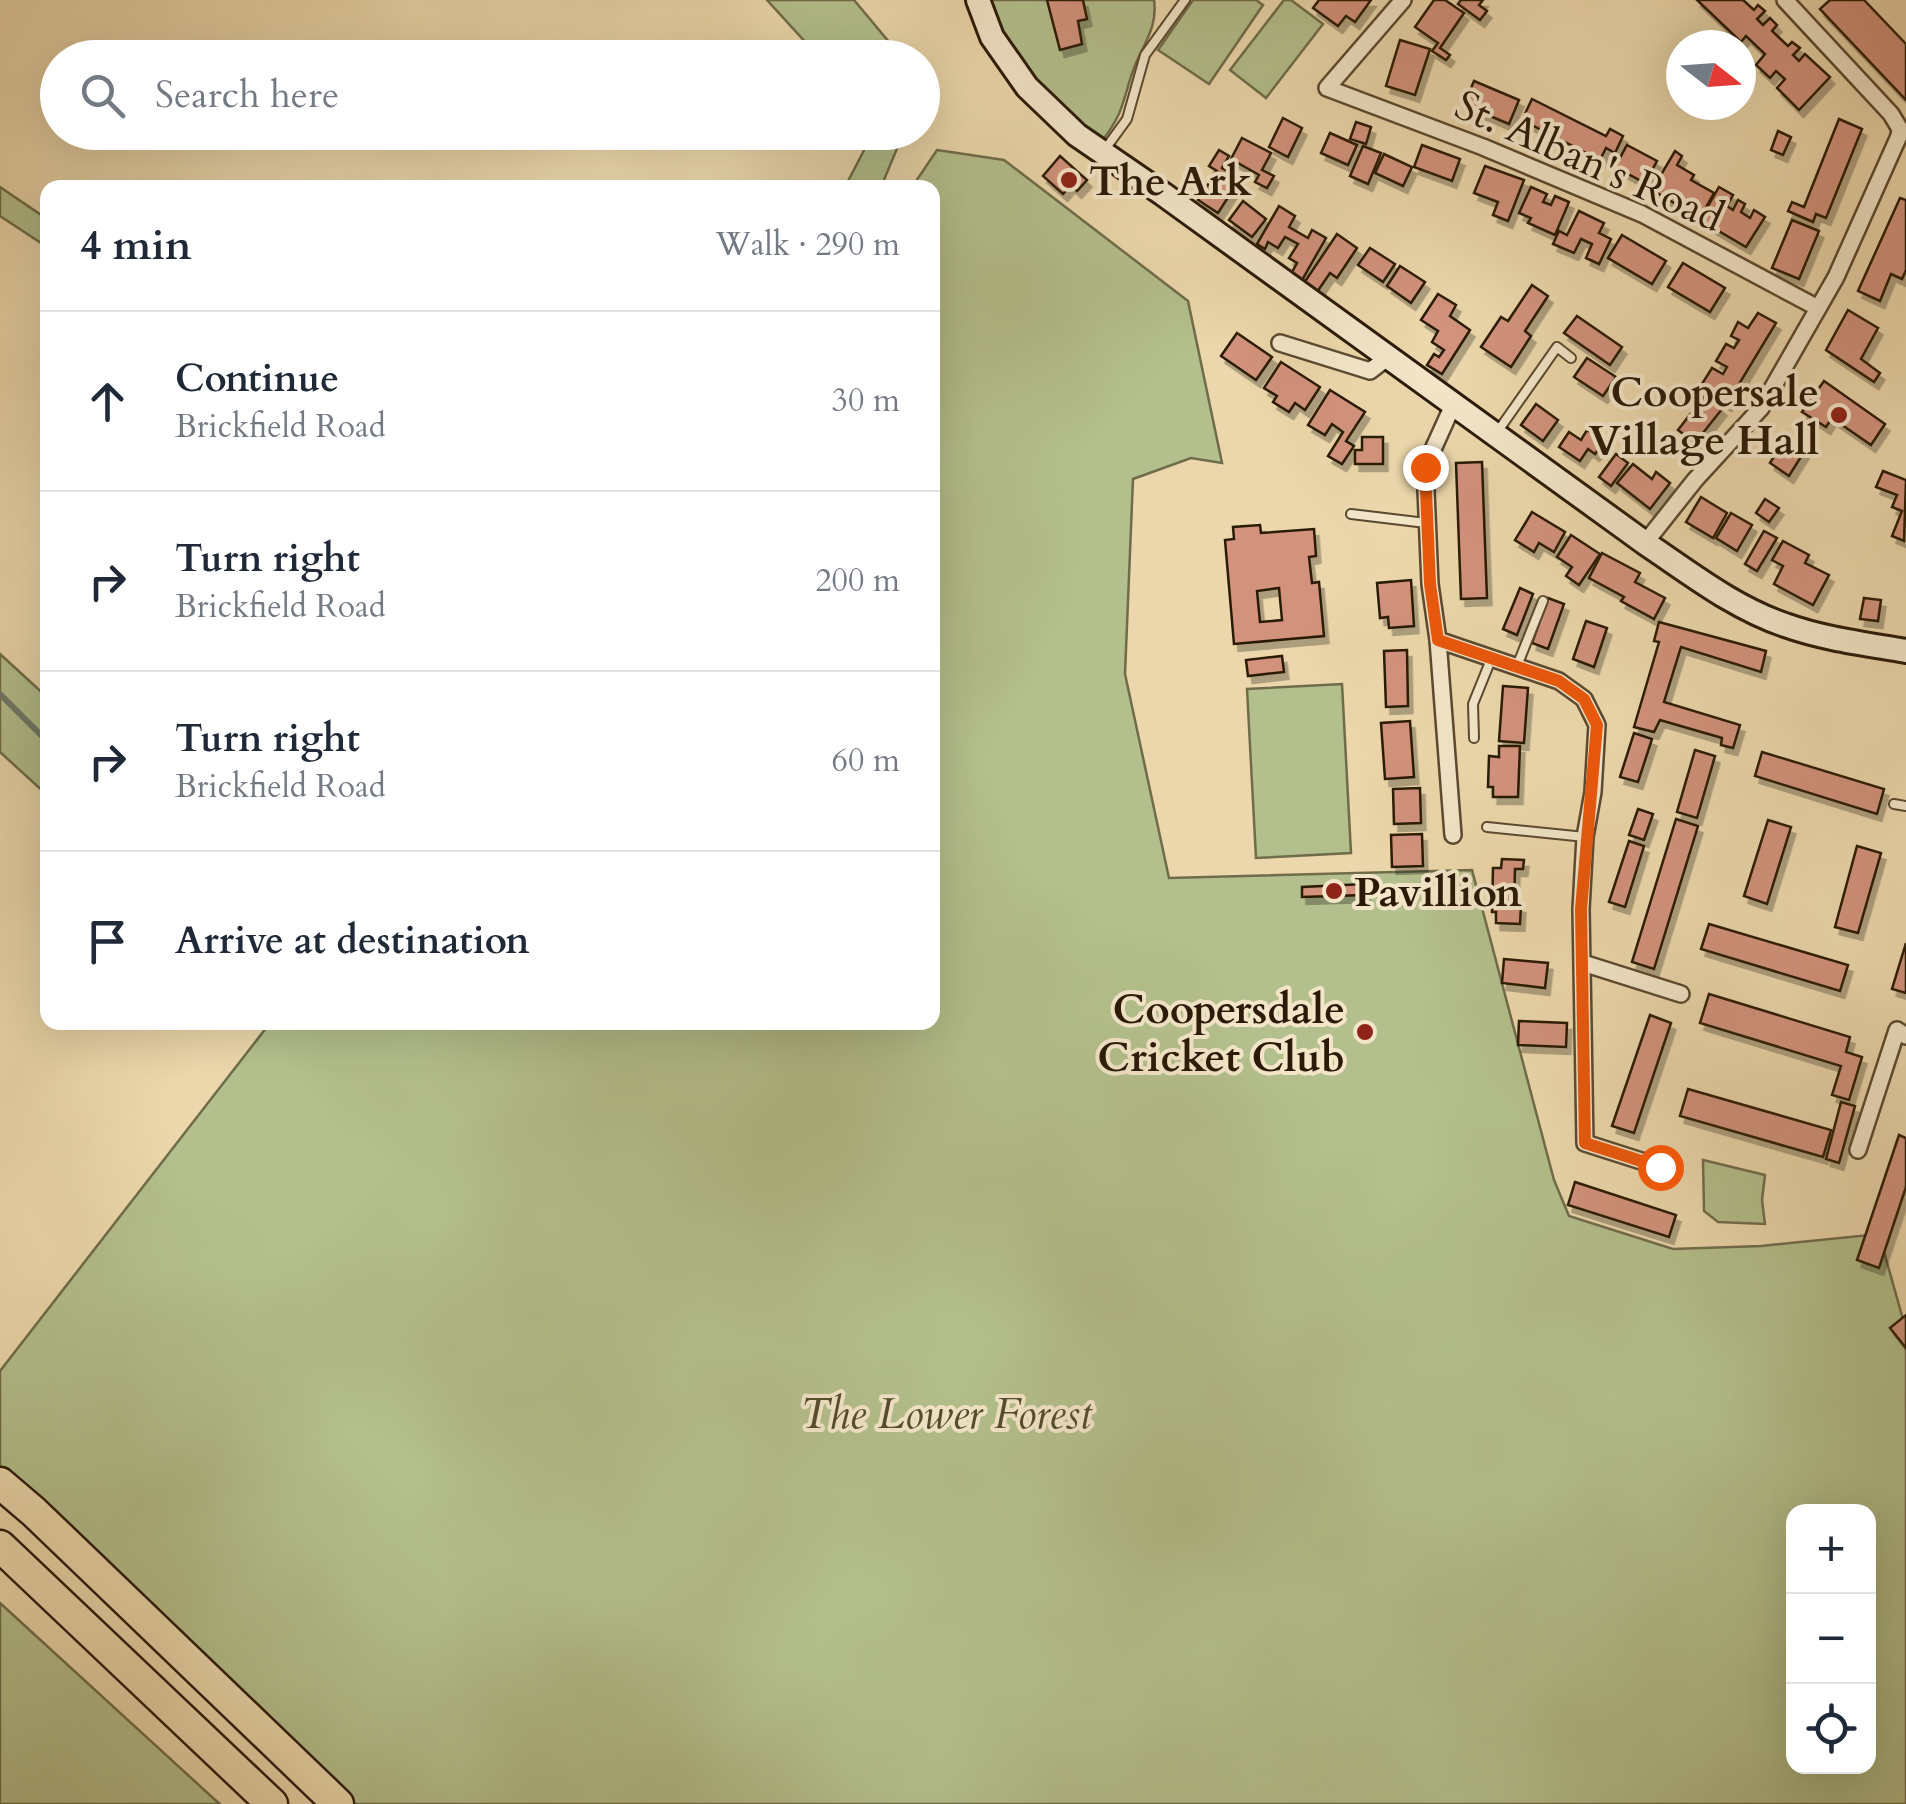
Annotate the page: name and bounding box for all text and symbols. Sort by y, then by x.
north arrow [1666,30,1756,120]
search box [40,40,940,150]
icon: search [75,68,130,123]
text: Search here [155,69,339,121]
street label: St. Alban's Road [1446,77,1733,246]
place label: The Ark [1089,153,1252,210]
marker: The Ark [1058,169,1080,191]
text: 4 min [80,217,192,274]
text: Walk · 290 m [715,223,900,267]
text: Continue [175,353,339,405]
place label: Coopersale Village Hall [1589,364,1819,469]
icon: ahead [80,374,135,429]
text: 30 m [832,379,900,423]
marker: Coopersale Village Hall [1828,404,1850,426]
text: Brickfield Road [175,405,386,449]
route end [1403,445,1449,491]
text: Turn right [175,533,360,585]
icon: right [80,554,135,609]
text: 200 m [815,559,900,603]
text: Brickfield Road [175,585,386,629]
text: Turn right [175,713,360,765]
icon: right [80,734,135,789]
text: 60 m [832,739,900,783]
text: Brickfield Road [175,765,386,809]
place label: Pavillion [1354,864,1522,921]
marker: Pavillion [1323,880,1345,902]
icon: arrive [80,914,135,969]
text: Arrive at destination [175,915,530,967]
place label: Coopersdale Cricket Club [1097,981,1345,1086]
marker: Coopersdale Cricket Club [1354,1021,1376,1043]
route start [1638,1145,1684,1191]
park label: The Lower Forest [800,1386,1093,1443]
map controls [1786,1504,1876,1774]
button: + [1786,1504,1876,1594]
button: − [1786,1594,1876,1684]
button: locate [1786,1684,1876,1774]

